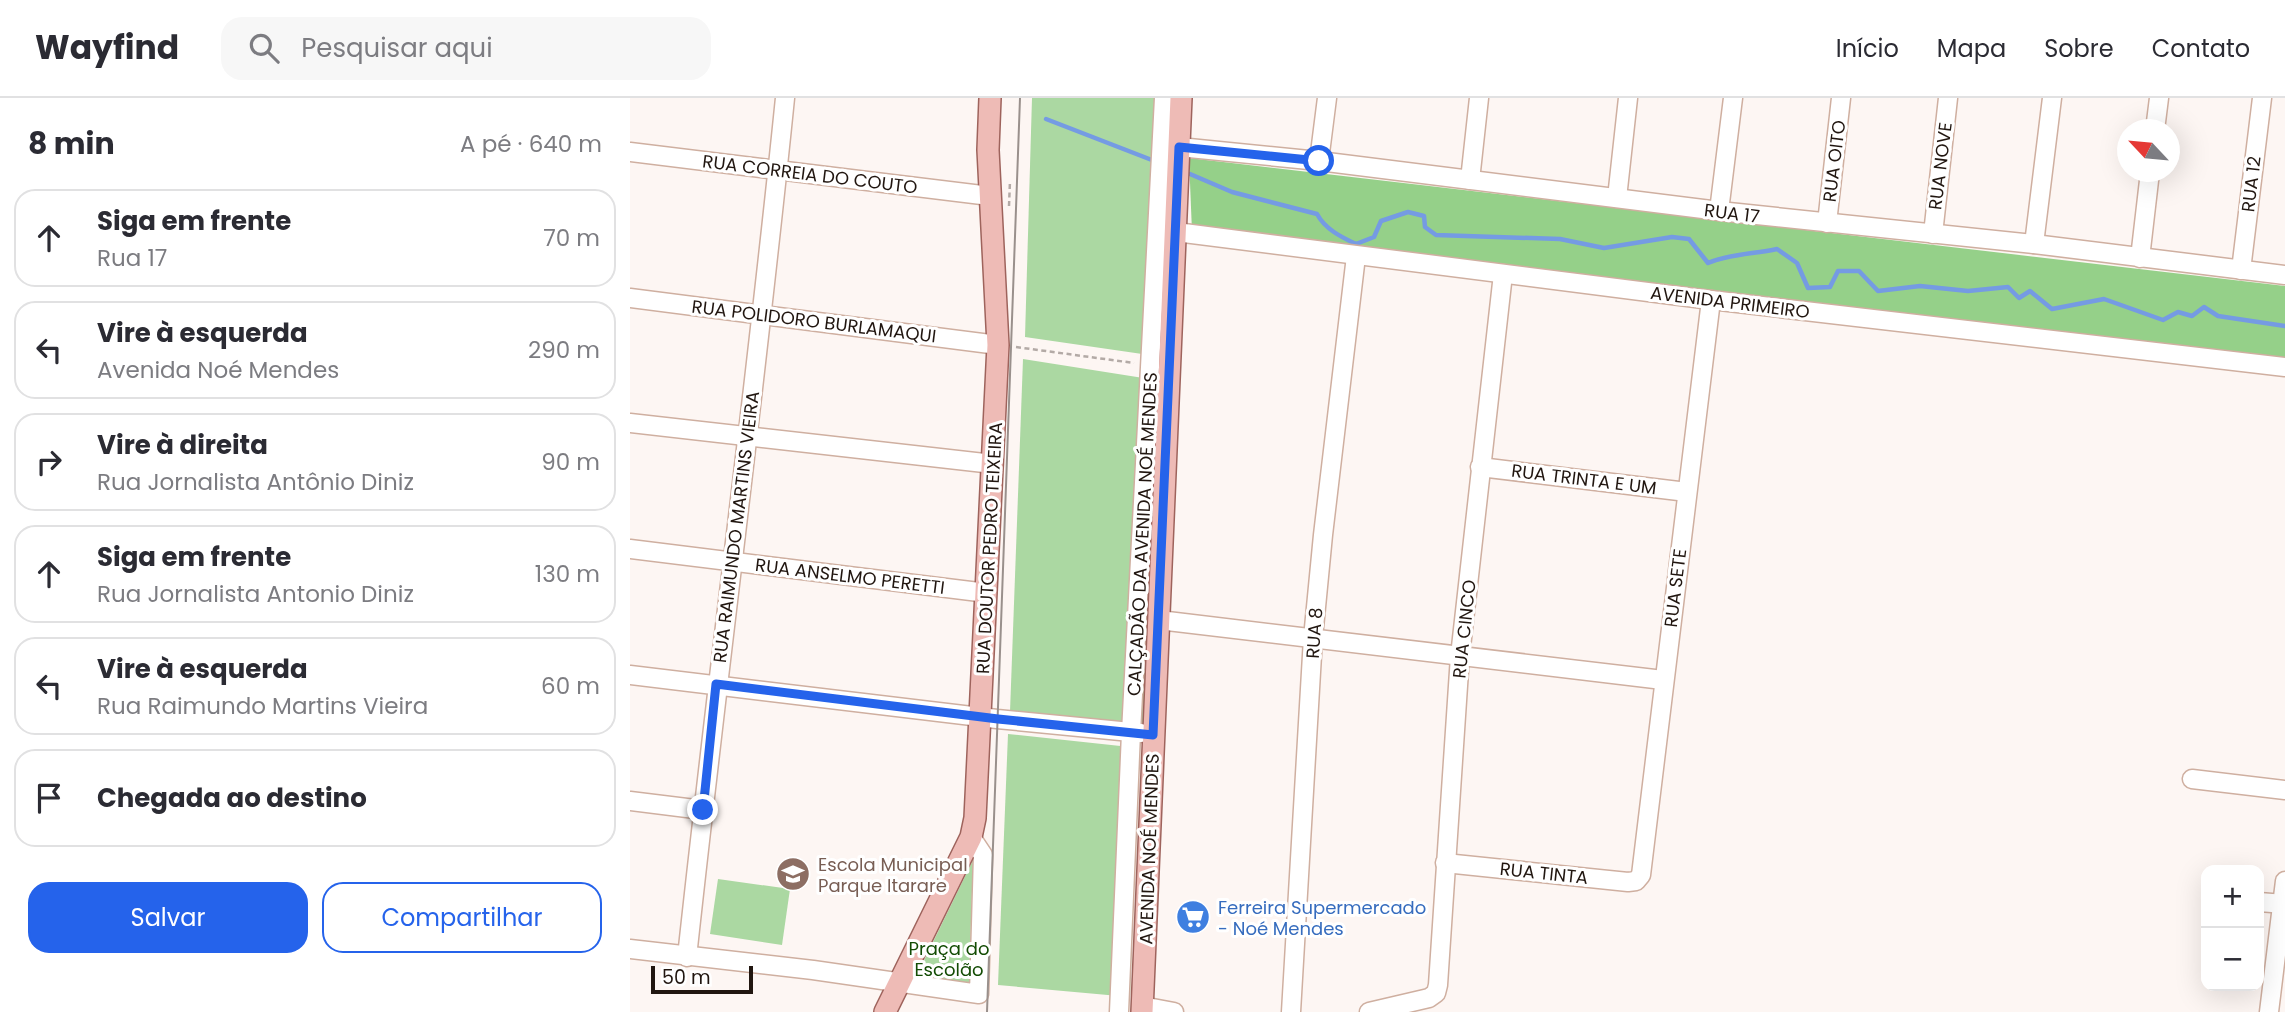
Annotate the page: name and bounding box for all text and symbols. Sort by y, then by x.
search box [221,17,711,80]
text: Wayfind [35,24,179,71]
icon: search [245,29,283,67]
text: Pesquisar aqui [301,30,493,66]
text: Início [1836,32,1899,65]
text: Mapa [1937,32,2006,65]
text: Sobre [2044,32,2114,65]
text: Contato [2152,32,2250,65]
street label: RUA OITO [1817,119,1851,203]
north arrow [2117,119,2180,182]
street label: RUA NOVE [1922,121,1958,211]
text: 8 min [28,122,115,165]
text: A pé · 640 m [460,128,602,160]
route start [1303,145,1334,176]
street label: RUA CORREIA DO COUTO [701,148,919,200]
street label: RUA 12 [2235,155,2267,213]
street label: RUA 17 [1703,197,1761,229]
text: Siga em frente [97,203,291,239]
icon: ahead [30,219,68,257]
text: 70 m [543,222,600,254]
text: Rua 17 [97,242,167,274]
street label: AVENIDA PRIMEIRO [1649,280,1811,324]
street label: RUA POLIDORO BURLAMAQUI [690,294,938,348]
text: Vire à esquerda [97,315,308,351]
icon: left [30,331,68,369]
text: 290 m [528,334,600,366]
text: Avenida Noé Mendes [97,354,339,386]
street label: CALÇADÃO DA AVENIDA NOÉ MENDES [1121,371,1163,697]
street label: RUA RAIMUNDO MARTINS VIEIRA [707,390,765,664]
street label: RUA DOUTOR PEDRO TEIXEIRA [970,421,1008,675]
text: Vire à direita [97,427,268,463]
icon: right [30,443,68,481]
text: 90 m [541,446,600,478]
street label: RUA TRINTA E UM [1510,458,1658,500]
text: Rua Jornalista Antônio Diniz [97,466,414,498]
text: Siga em frente [97,539,291,575]
street label: RUA SETE [1658,547,1692,629]
street label: RUA ANSELMO PERETTI [754,552,946,600]
icon: ahead [30,555,68,593]
text: 130 m [535,558,600,590]
text: Rua Jornalista Antonio Diniz [97,578,414,610]
street label: RUA CINCO [1446,578,1482,680]
street label: RUA 8 [1300,606,1328,660]
text: Vire à esquerda [97,651,308,687]
icon: left [30,667,68,705]
text: 60 m [541,670,600,702]
text: Rua Raimundo Martins Vieira [97,690,428,722]
street label: AVENIDA NOÉ MENDES [1133,753,1165,945]
icon: arrive [30,779,68,817]
text: Chegada ao destino [97,780,367,816]
route end [687,794,718,825]
place label: Escola Municipal Parque Itarare [818,852,968,898]
school or university icon: Escola Municipal Parque Itarare [774,855,812,893]
street label: RUA TINTA [1499,856,1589,890]
map controls [2201,865,2264,991]
button: + [2201,865,2264,928]
button: Salvar [28,882,308,953]
button: Compartilhar [322,882,602,953]
place label: Ferreira Supermercado - Noé Mendes [1218,895,1426,941]
supermarket icon: Ferreira Supermercado - Noé Mendes [1174,898,1212,936]
button: − [2201,928,2264,991]
park label: Praça do Escolão [909,936,989,982]
scale bar [651,963,752,995]
text: 50 m [662,964,711,991]

